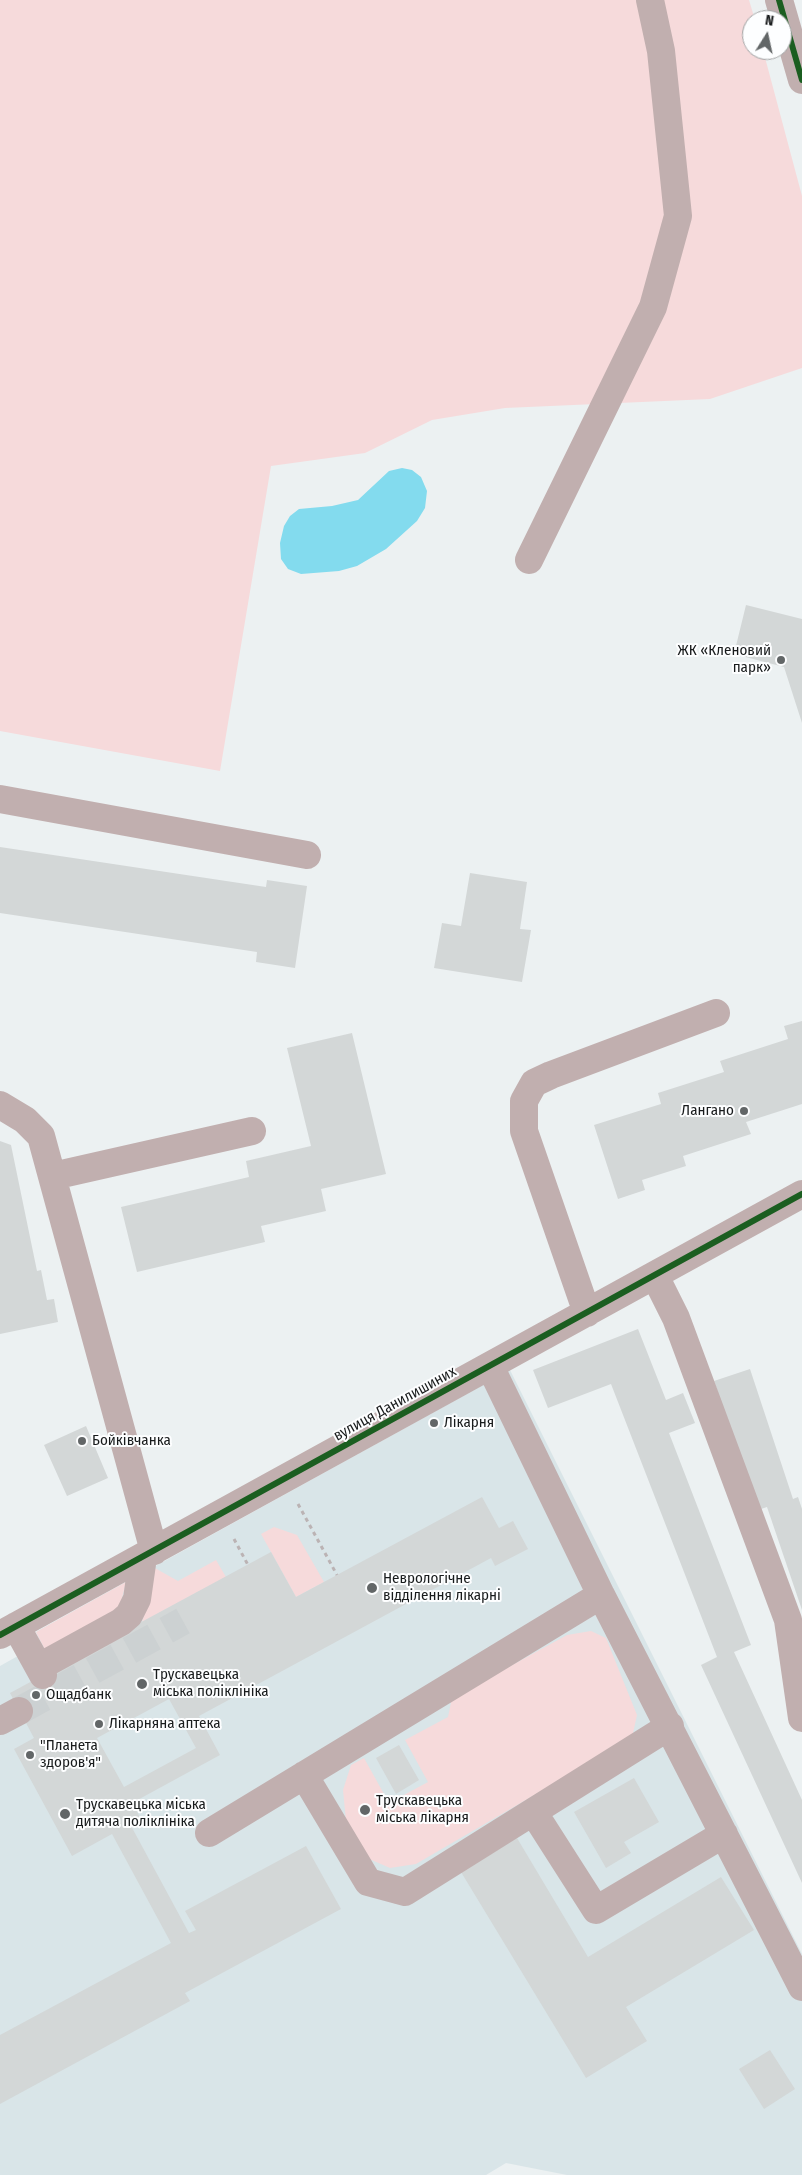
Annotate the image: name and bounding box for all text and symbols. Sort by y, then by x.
north arrow [742,10,792,60]
text: N [764,12,775,30]
place label: ЖК «Кленовий парк» [678,642,771,677]
marker: ЖК «Кленовий парк» [775,654,787,666]
place label: Лангано [681,1102,734,1120]
marker: Лангано [738,1105,750,1117]
street label: вулиця Данилишиних [331,1363,459,1445]
place label: Лікарня [444,1414,494,1432]
marker: Лікарня [428,1417,440,1429]
place label: Бойківчанка [92,1432,171,1450]
marker: Бойківчанка [76,1435,88,1447]
place label: Неврологічне відділення лікарні [383,1570,501,1605]
marker: Неврологічне відділення лікарні [365,1581,379,1595]
place label: Трускавецька міська поліклініка [153,1666,269,1701]
marker: Трускавецька міська поліклініка [135,1677,149,1691]
place label: Ощадбанк [46,1686,111,1704]
marker: Ощадбанк [30,1689,42,1701]
place label: Лікарняна аптека [109,1715,221,1733]
marker: Лікарняна аптека [93,1718,105,1730]
place label: "Планета здоров'я" [40,1737,101,1772]
marker: "Планета здоров'я" [24,1749,36,1761]
place label: Трускавецька міська лікарня [376,1792,469,1827]
place label: Трускавецька міська дитяча поліклініка [76,1796,206,1831]
marker: Трускавецька міська лікарня [358,1803,372,1817]
marker: Трускавецька міська дитяча поліклініка [58,1807,72,1821]

